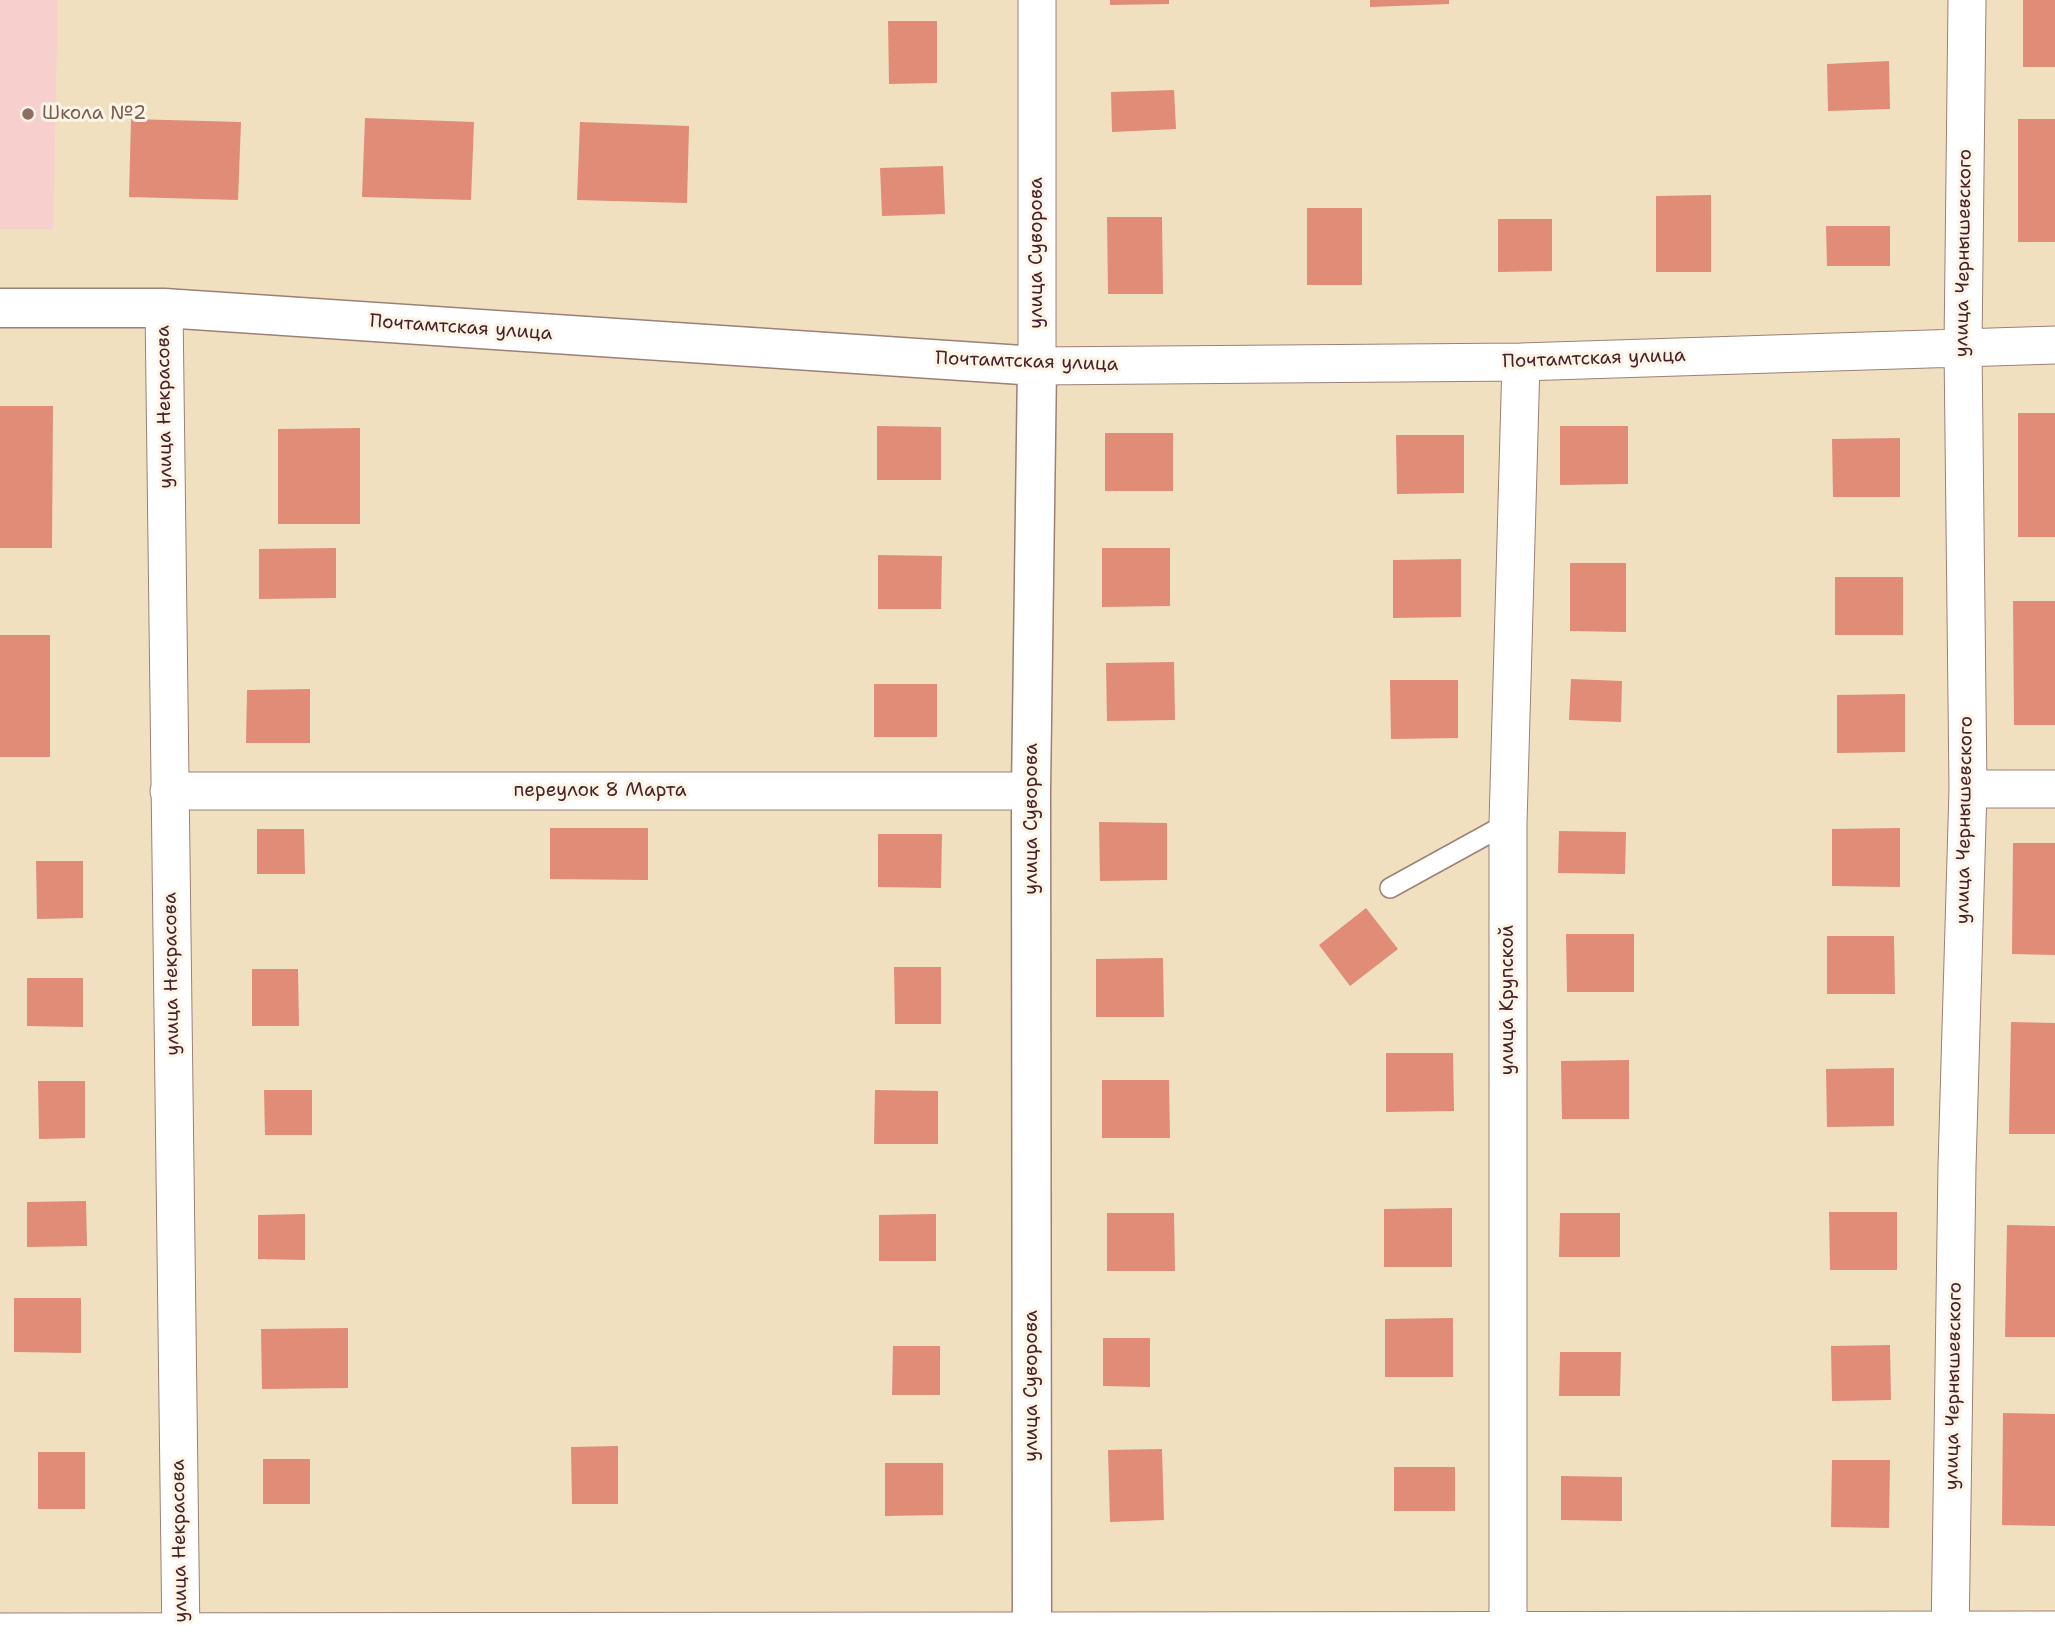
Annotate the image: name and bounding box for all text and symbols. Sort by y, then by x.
place label: Школа №2 [42,103,146,125]
marker: Школа №2 [20,106,36,122]
street label: улица Чернышевского [1951,149,1977,357]
street label: улица Суворова [1026,177,1048,329]
street label: Почтамтская улица [369,310,553,346]
street label: улица Некрасова [152,325,178,489]
street label: Почтамтская улица [1502,344,1686,374]
street label: Почтамтская улица [935,347,1119,377]
street label: улица Чернышевского [1952,716,1978,924]
street label: улица Суворова [1021,743,1043,895]
street label: переулок 8 Марта [514,780,686,802]
street label: улица Некрасова [159,892,185,1056]
street label: улица Крупской [1497,925,1519,1075]
street label: улица Чернышевского [1941,1282,1967,1490]
street label: улица Суворова [1021,1310,1043,1462]
street label: улица Некрасова [167,1459,193,1623]

